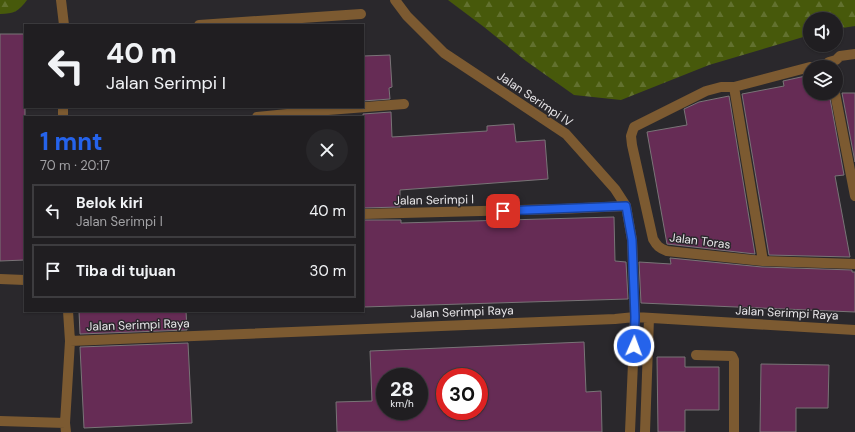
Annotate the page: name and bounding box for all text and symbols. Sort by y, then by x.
map controls [803,12,843,100]
button: sound [803,12,843,52]
text: 40 m [106,35,177,72]
icon: left [40,40,92,92]
button: layers [803,60,843,100]
street label: Jalan Serimpi IV [494,68,576,130]
text: Jalan Serimpi I [106,71,226,95]
text: 1 mnt [40,126,103,157]
button: close [306,129,348,171]
text: 70 m · 20:17 [40,157,110,174]
street label: Jalan Serimpi I [394,191,474,209]
text: Belok kiri [76,193,143,213]
pin [486,194,520,228]
icon: left [42,200,64,222]
icon: arrive [492,200,514,222]
text: 40 m [309,201,346,221]
text: Jalan Serimpi I [76,213,163,230]
street label: Jalan Toras [668,229,732,253]
icon: arrive [42,260,64,282]
text: Tiba di tujuan [76,261,176,281]
text: 30 m [310,261,346,281]
street label: Jalan Serimpi Raya [410,302,514,322]
street label: Jalan Serimpi Raya [735,302,839,324]
street label: Jalan Serimpi Raya [86,315,190,335]
position arrow [613,325,655,367]
speed limit sign: 30 [436,368,488,420]
text: 28 [390,376,414,402]
text: km/h [390,397,414,410]

